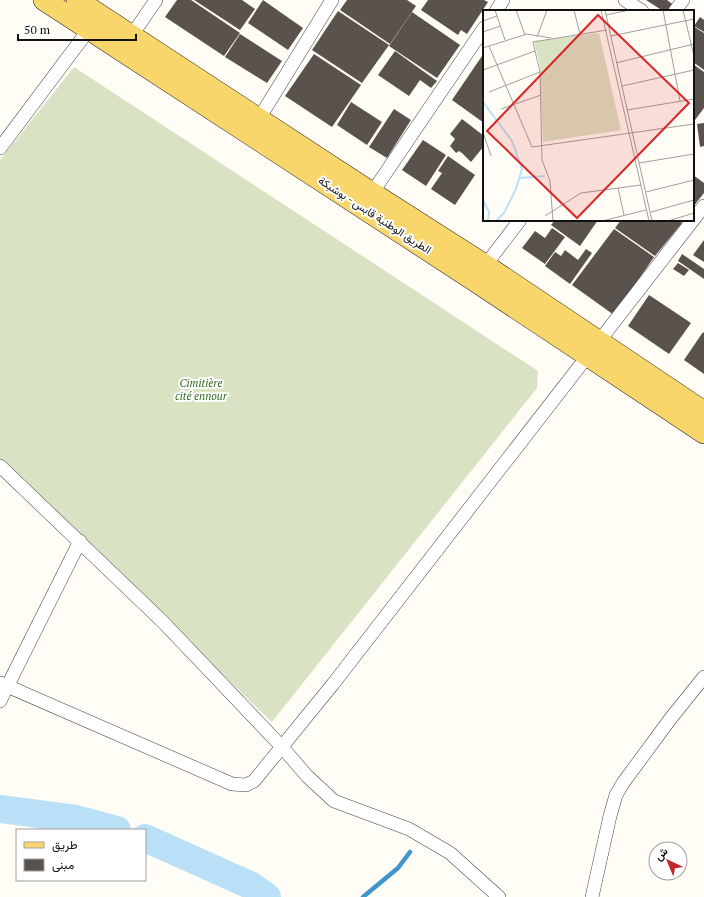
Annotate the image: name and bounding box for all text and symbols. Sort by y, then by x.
inset map [483,10,694,221]
scale bar [18,16,136,42]
text: 50 m [24,22,51,37]
street label: الطريق الوطنية قابس - بوشبكة [316,173,434,257]
park label: Cimitière cité ennour [175,376,228,403]
legend [16,829,146,881]
text: طريق [52,837,78,853]
north arrow [648,841,688,881]
text: ش [651,844,671,863]
text: مبنى [52,857,74,873]

